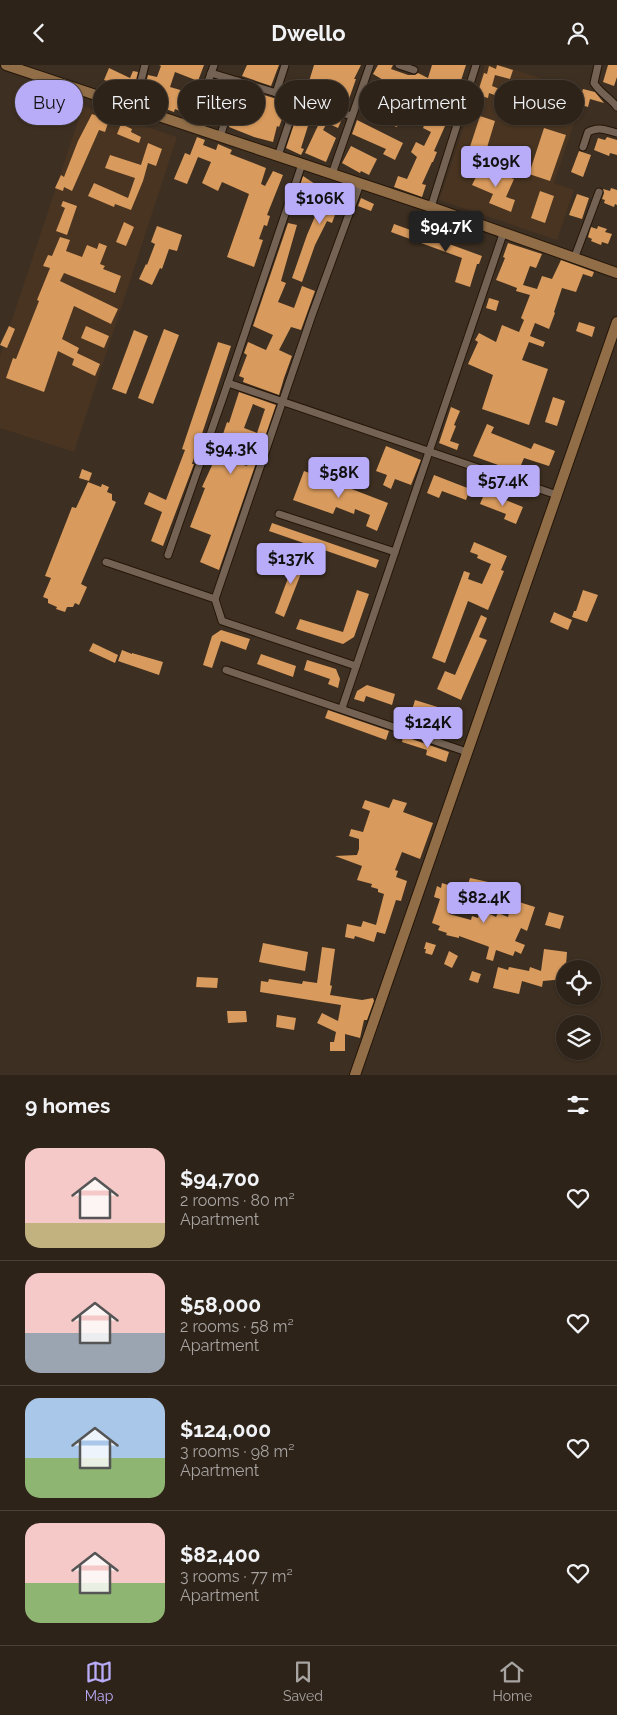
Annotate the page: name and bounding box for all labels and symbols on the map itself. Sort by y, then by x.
pin: $109K [461,145,531,188]
pin: $106K [285,183,355,225]
pin: $94.7K [405,211,487,253]
pin: $94.3K [190,433,272,475]
pin: $58K [309,457,369,499]
pin: $57.4K [462,465,544,507]
pin: $137K [256,543,326,585]
pin: $124K [393,707,463,749]
pin: $82.4K [443,881,525,924]

